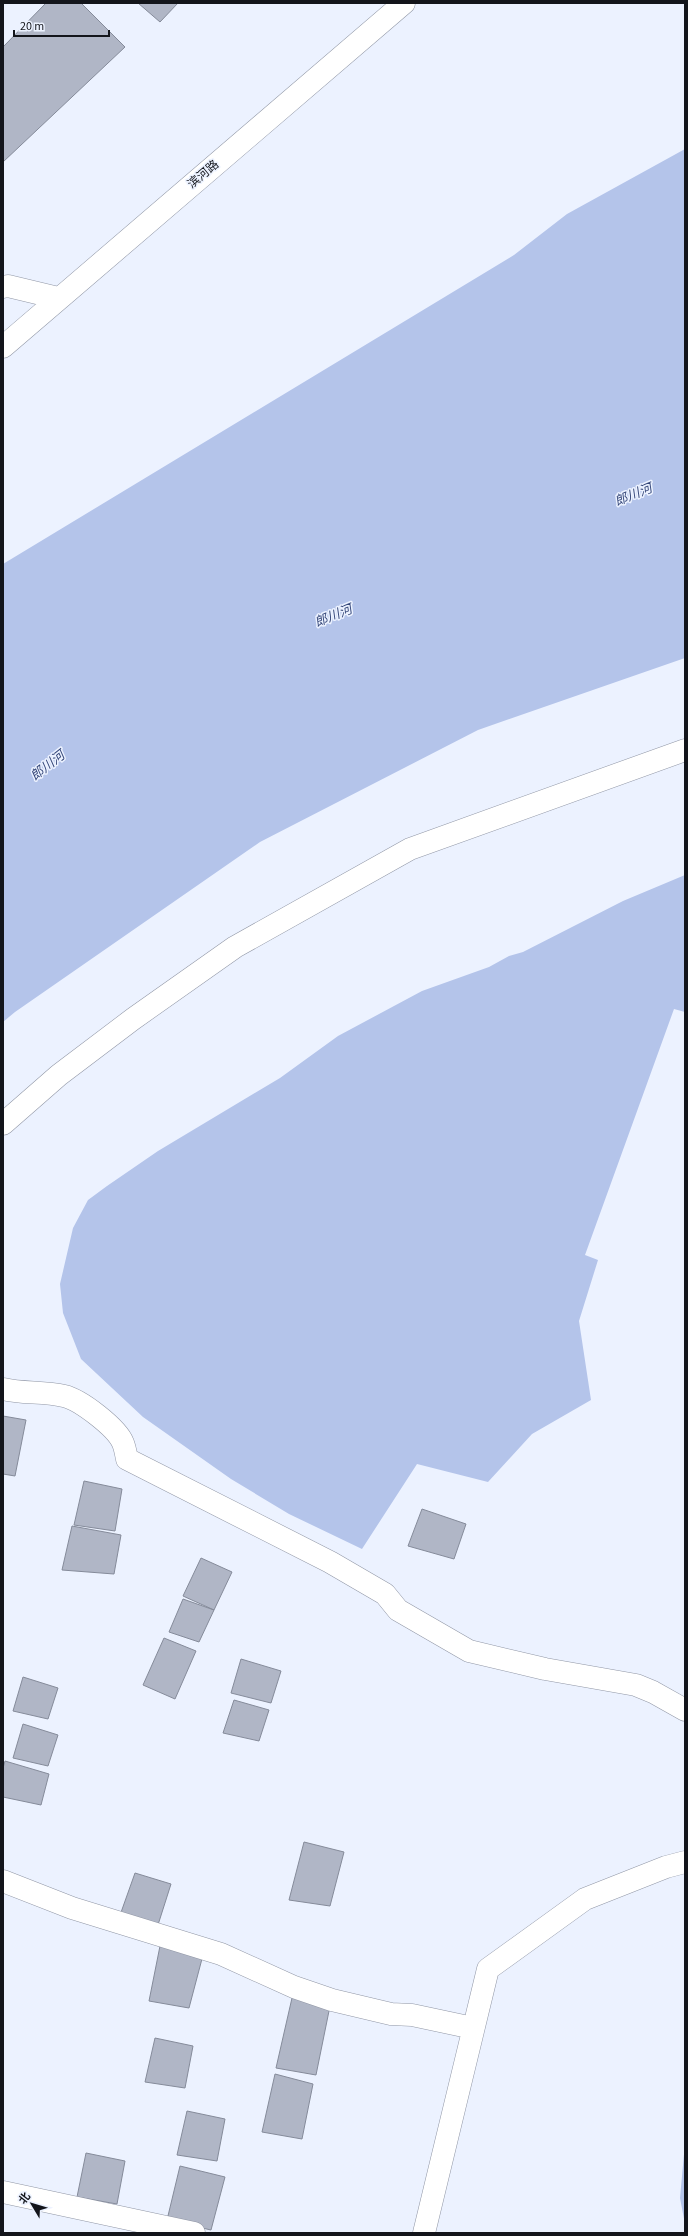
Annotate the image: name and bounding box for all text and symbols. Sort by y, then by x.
scale bar [14,12,109,38]
text: 20 m [20,18,44,35]
street label: 滨河路 [184,156,223,192]
water label: 郎川河 [612,478,658,511]
water label: 郎川河 [312,599,358,632]
water label: 郎川河 [27,745,71,785]
north arrow [12,2184,52,2224]
text: 北 [15,2189,34,2207]

